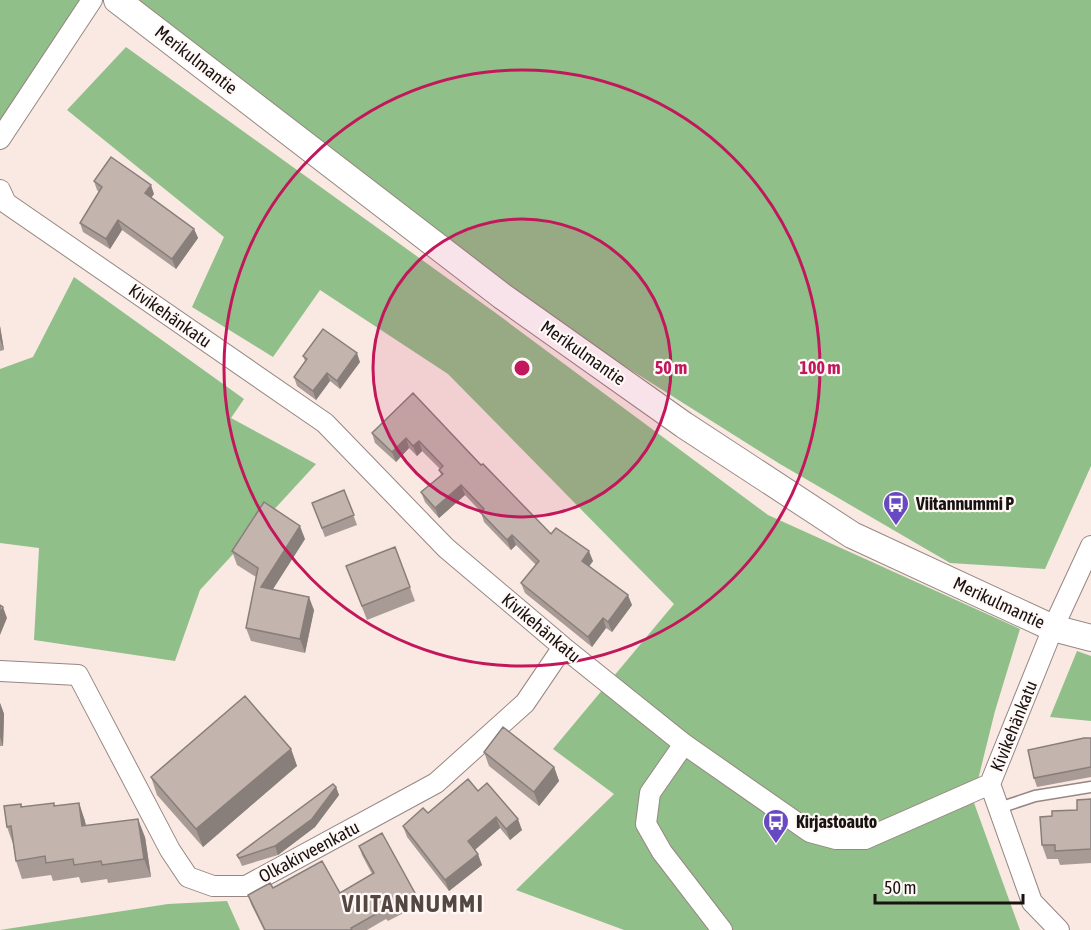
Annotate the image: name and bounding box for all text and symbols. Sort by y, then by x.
street label: Merikulmantie [151,21,242,98]
street label: Kivikehänkatu [125,279,216,352]
street label: Merikulmantie [537,316,630,389]
text: 50 m [655,357,687,378]
text: 100 m [800,357,840,378]
centre of rings [512,358,532,378]
bus stop icon: Viitannummi P [881,489,911,527]
place label: Viitannummi P [915,493,1014,514]
street label: Merikulmantie [950,572,1048,633]
street label: Kivikehänkatu [498,589,585,667]
street label: Kivikehänkatu [986,677,1041,774]
bus stop icon: Kirjastoauto [761,807,791,845]
place label: Kirjastoauto [796,811,877,832]
street label: Olkakirveenkatu [255,816,363,887]
scale bar [875,867,1024,905]
text: 50 m [884,877,916,898]
district label: VIITANNUMMI [341,890,484,917]

